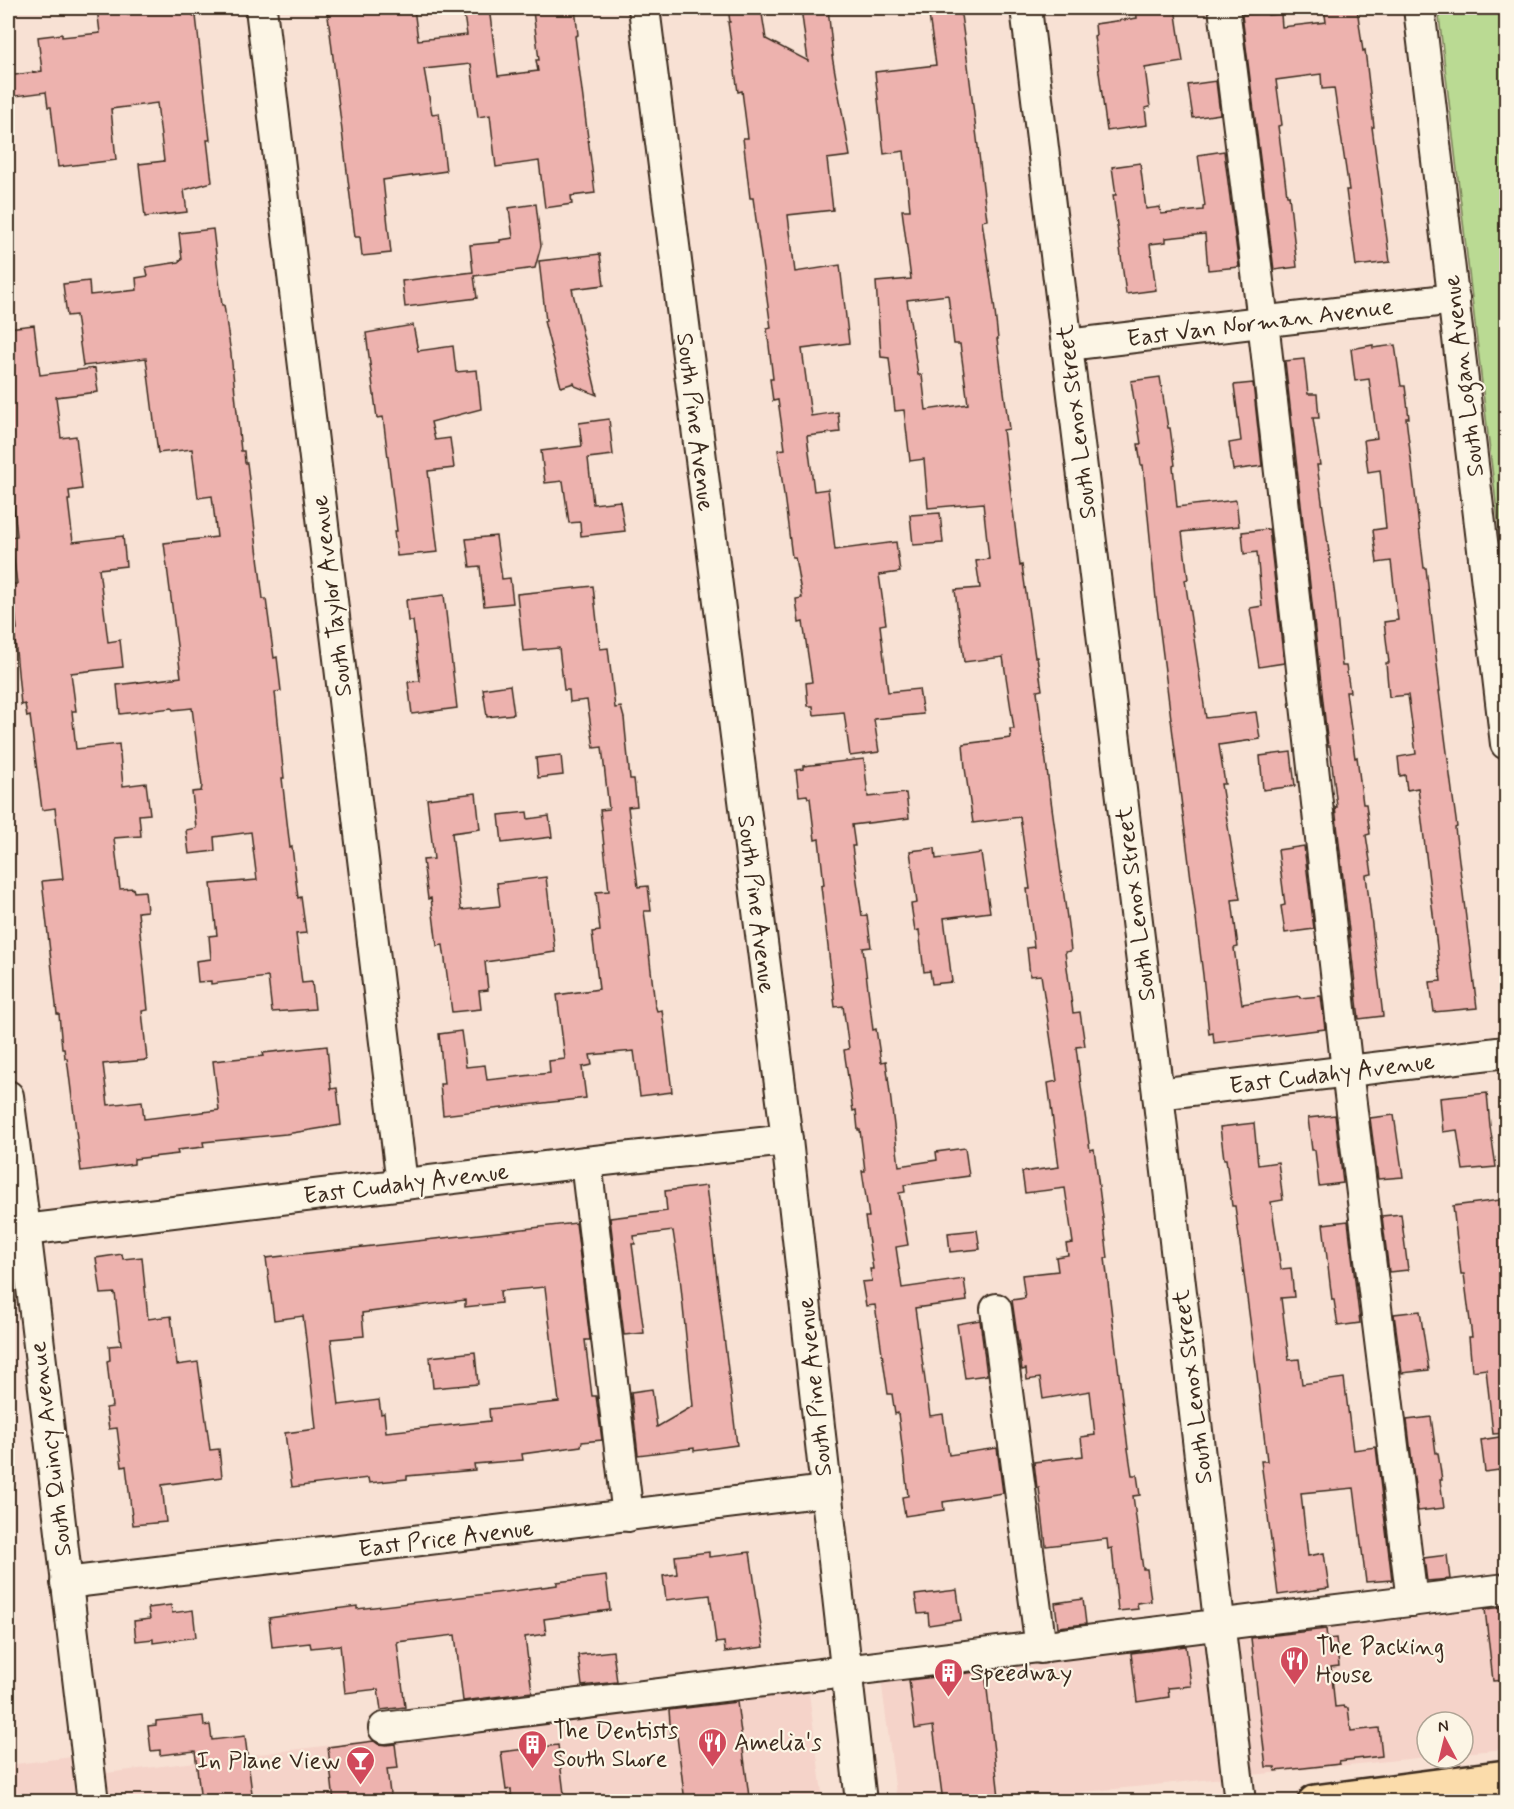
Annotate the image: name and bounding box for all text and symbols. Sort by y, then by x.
street label: South Logan Avenue [1437,273,1495,478]
street label: East Van Norman Avenue [1125,292,1395,355]
street label: South Lenox Street [1050,323,1105,521]
street label: South Pine Avenue [668,331,721,513]
street label: South Taylor Avenue [305,493,360,698]
street label: South Lenox Street [1109,805,1164,1003]
street label: South Pine Avenue [729,813,782,995]
street label: East Cudahy Avenue [1228,1047,1437,1102]
street label: East Cudahy Avenue [302,1157,511,1212]
street label: South Lenox Street [1166,1288,1221,1486]
street label: South Pine Avenue [791,1296,840,1478]
street label: South Quincy Avenue [23,1339,80,1558]
street label: East Price Avenue [357,1513,536,1566]
place label: The Packing House [1316,1632,1444,1691]
restaurant icon: The Packing House [1279,1644,1311,1686]
building icon: Speedway [933,1656,965,1698]
place label: Speedway [970,1658,1072,1689]
north arrow [1415,1710,1475,1770]
place label: The Dentists South Shore [553,1716,679,1775]
text: N [1437,1716,1450,1738]
restaurant icon: Amelia's [697,1726,729,1768]
building icon: The Dentists South Shore [516,1728,548,1770]
place label: Amelia's [734,1728,822,1759]
bar icon: In Plane View [345,1744,377,1786]
place label: In Plane View [196,1746,340,1777]

